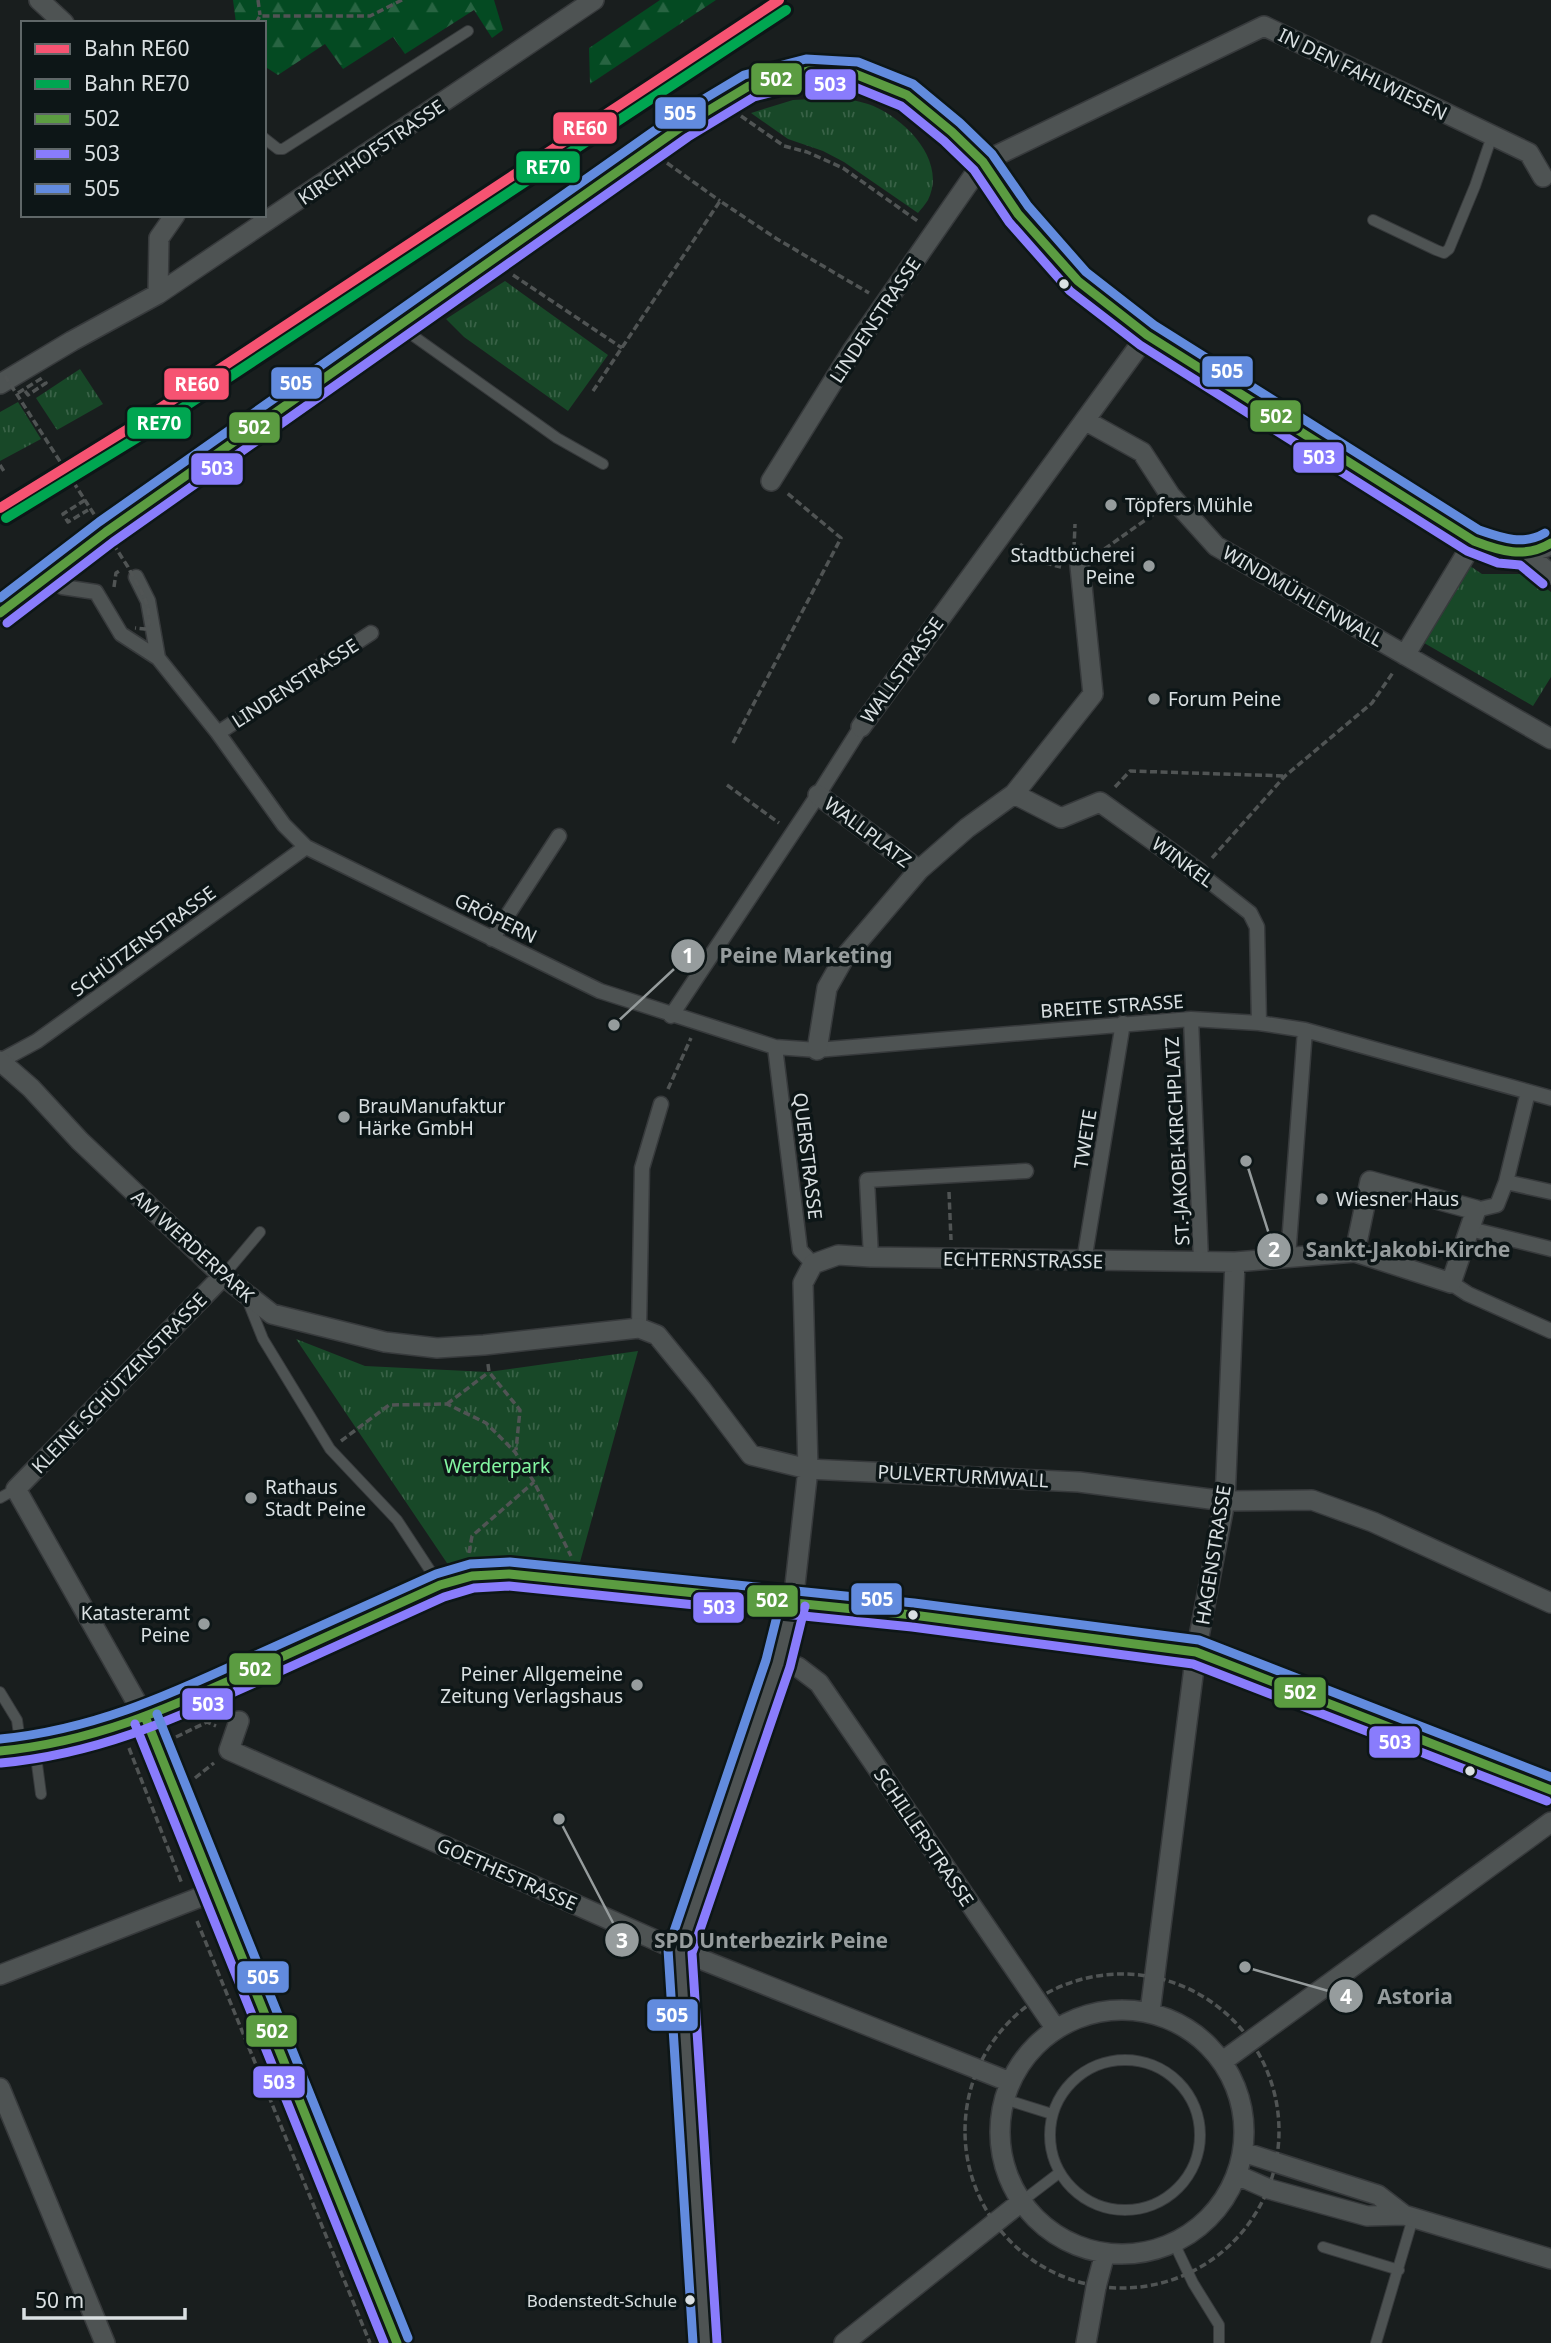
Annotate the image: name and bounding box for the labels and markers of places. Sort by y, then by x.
unlabelled marker [1057,277,1071,291]
place label: Töpfers Mühle [1125,492,1253,518]
marker: Töpfers Mühle [1103,497,1119,513]
place label: Stadtbücherei Peine [1010,542,1135,590]
marker: Stadtbücherei Peine [1141,558,1157,574]
place label: Forum Peine [1168,686,1281,712]
marker: Forum Peine [1146,691,1162,707]
callout: Peine Marketing [670,935,907,977]
place label: BrauManufaktur Härke GmbH [358,1093,506,1141]
marker: BrauManufaktur Härke GmbH [336,1109,352,1125]
place label: Wiesner Haus [1336,1186,1459,1212]
marker: Wiesner Haus [1314,1191,1330,1207]
callout: Sankt-Jakobi-Kirche [1257,1229,1525,1271]
place label: Rathaus Stadt Peine [265,1474,366,1522]
marker: Rathaus Stadt Peine [243,1490,259,1506]
place label: Katasteramt Peine [81,1600,190,1648]
unlabelled marker [906,1608,920,1622]
marker: Katasteramt Peine [196,1616,212,1632]
place label: Peiner Allgemeine Zeitung Verlagshaus [440,1661,623,1709]
marker: Peiner Allgemeine Zeitung Verlagshaus [629,1677,645,1693]
unlabelled marker [1463,1764,1477,1778]
callout: SPD Unterbezirk Peine [605,1919,902,1961]
callout: Astoria [1329,1975,1467,2017]
place label: Bodenstedt-Schule [527,2289,677,2312]
marker: Bodenstedt-Schule [683,2293,697,2307]

